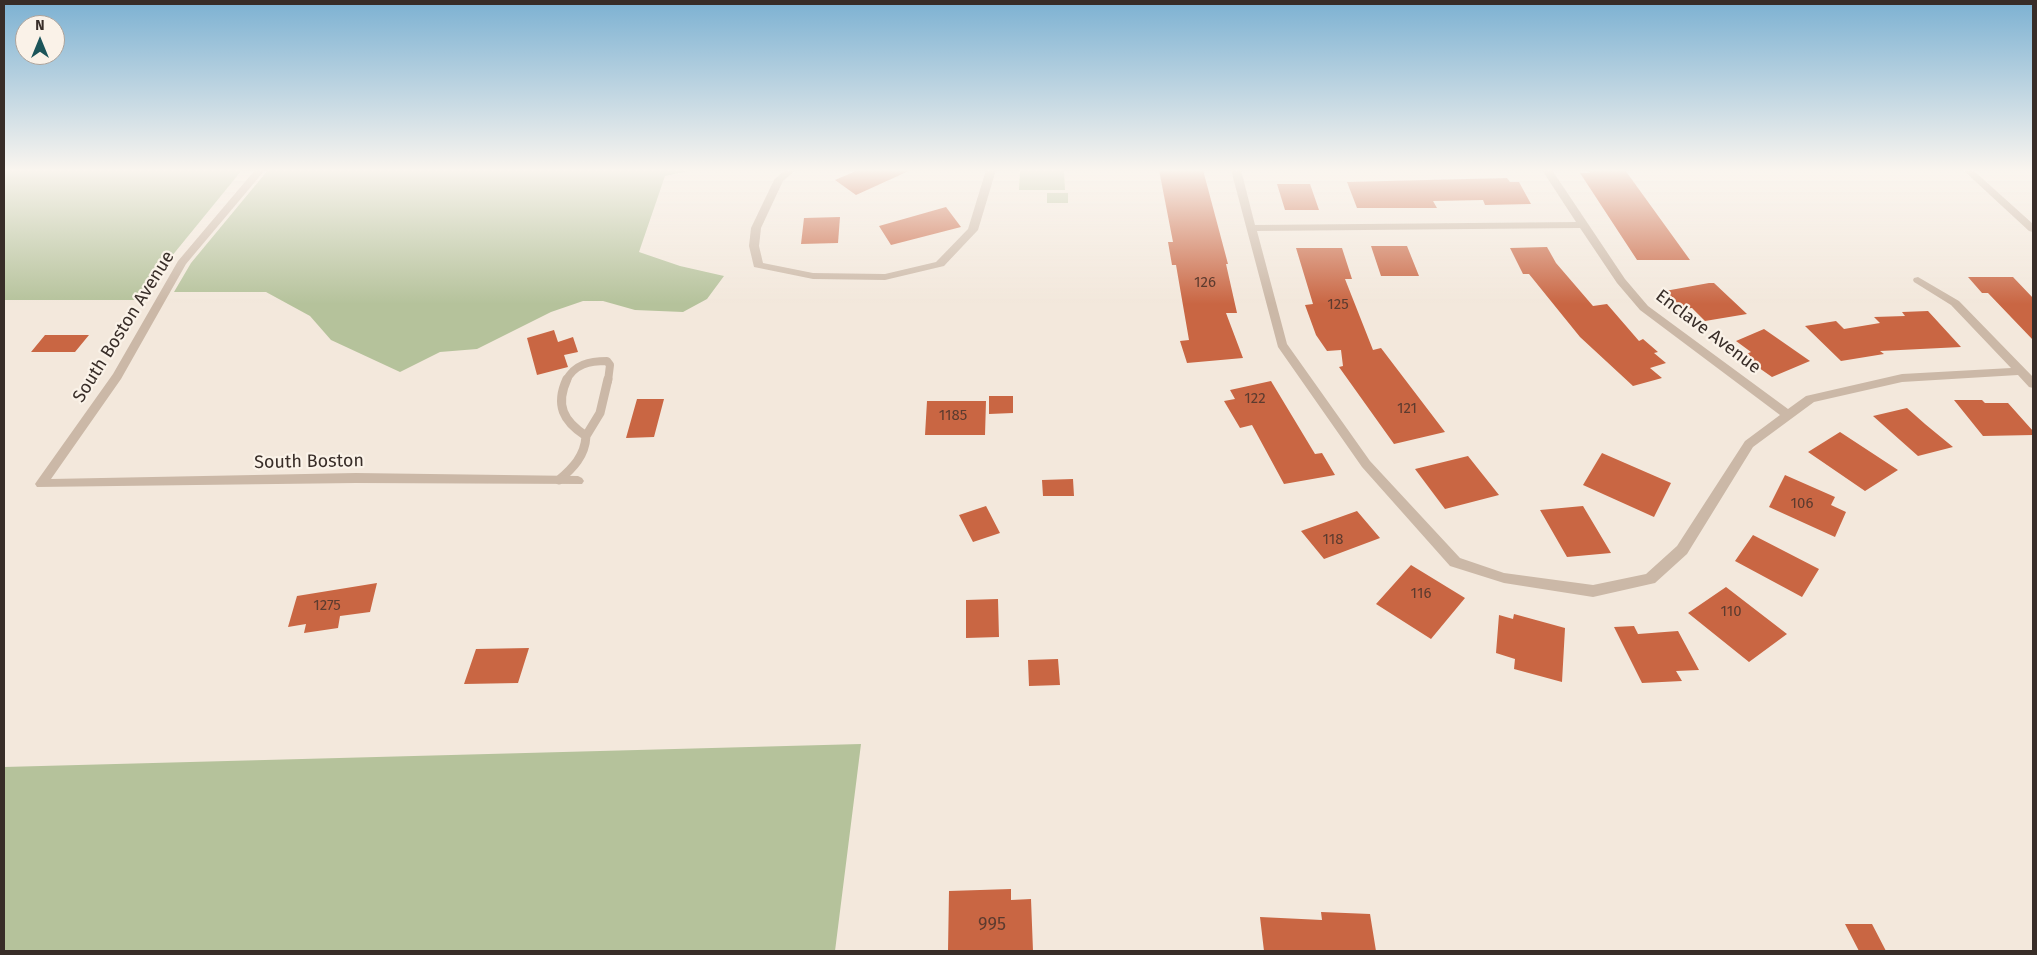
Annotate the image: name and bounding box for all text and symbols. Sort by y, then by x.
north arrow [15,15,65,65]
text: N [35,17,45,34]
street label: South Boston Avenue [69,247,179,407]
house number: 126 [1194,274,1216,292]
street label: Enclave Avenue [1651,285,1765,379]
house number: 125 [1327,296,1349,314]
house number: 122 [1244,390,1266,408]
house number: 121 [1397,400,1417,418]
house number: 1185 [939,407,967,425]
street label: South Boston [254,450,364,474]
house number: 106 [1791,495,1813,513]
house number: 118 [1322,531,1344,549]
house number: 116 [1411,585,1431,603]
house number: 1275 [313,597,341,615]
house number: 110 [1720,603,1742,621]
house number: 995 [978,914,1006,936]

